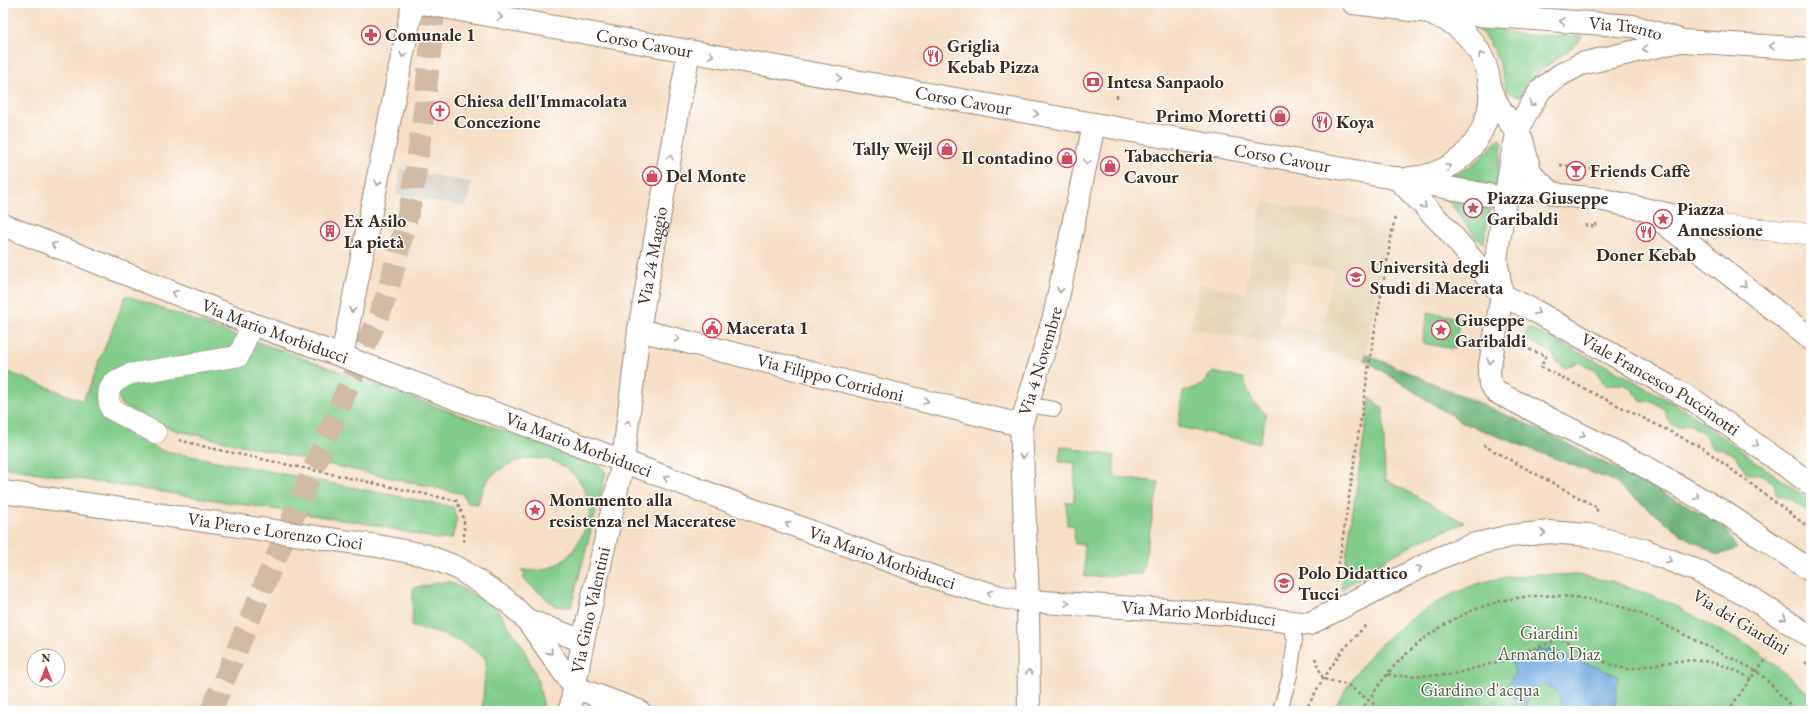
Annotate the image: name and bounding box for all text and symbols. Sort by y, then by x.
street label: Via Trento [1588,11,1665,45]
one-way arrow [497,13,503,21]
one-way arrow [1559,17,1565,26]
place label: Comunale 1 [385,23,475,46]
street label: Corso Cavour [594,23,695,63]
pharmacy icon: Comunale 1 [360,24,382,46]
place label: Griglia Kebab Pizza [947,34,1039,78]
one-way arrow [1769,42,1775,51]
one-way arrow [1641,44,1648,52]
restaurant icon: Griglia Kebab Pizza [922,45,944,67]
one-way arrow [708,50,714,59]
one-way arrow [400,52,408,58]
one-way arrow [1478,52,1485,59]
place label: Intesa Sanpaolo [1107,70,1224,93]
bank icon: Intesa Sanpaolo [1082,71,1104,93]
one-way arrow [836,73,842,82]
street label: Corso Cavour [913,80,1013,120]
place label: Chiesa dell'Immacolata Concezione [454,89,627,133]
church icon: Chiesa dell'Immacolata Concezione [429,100,451,122]
one-way arrow [1529,100,1537,107]
place label: Primo Moretti [1156,104,1267,127]
shop icon: Primo Moretti [1269,105,1291,127]
one-way arrow [1033,109,1039,117]
place label: Koya [1336,110,1374,133]
restaurant icon: Koya [1311,111,1333,133]
place label: Tally Weijl [853,137,933,160]
street label: Corso Cavour [1232,137,1332,177]
shop icon: Tally Weijl [936,138,958,160]
place label: Tabaccheria Cavour [1124,144,1213,188]
place label: Il contadino [962,146,1053,169]
shop icon: Il contadino [1056,147,1078,169]
one-way arrow [666,154,674,160]
shop icon: Tabaccheria Cavour [1099,155,1121,177]
one-way arrow [1083,159,1091,166]
place label: Friends Caffè [1590,159,1691,182]
bar icon: Friends Caffè [1565,160,1587,182]
place label: Del Monte [666,164,747,187]
one-way arrow [1444,164,1451,171]
shop icon: Del Monte [641,165,663,187]
one-way arrow [374,179,382,186]
place label: Piazza Giuseppe Garibaldi [1487,186,1609,230]
place icon: Piazza Giuseppe Garibaldi [1462,197,1484,219]
place label: Piazza Annessione [1676,197,1763,241]
one-way arrow [1420,201,1427,209]
street label: Via 24 Maggio [632,204,672,307]
place icon: Piazza Annessione [1652,208,1674,230]
place label: Ex Asilo La pietà [344,209,406,253]
building icon: Ex Asilo La pietà [319,220,341,242]
restaurant icon: Doner Kebab [1635,221,1657,243]
one-way arrow [50,242,57,250]
place label: Doner Kebab [1596,243,1696,266]
place label: Università degli Studi di Macerata [1370,255,1504,299]
school or university icon: Università degli Studi di Macerata [1345,266,1367,288]
one-way arrow [1739,281,1746,288]
one-way arrow [1056,286,1065,293]
one-way arrow [171,290,178,298]
street label: Via Mario Morbiducci [198,293,352,369]
street label: Via 4 Novembre [1013,304,1067,418]
one-way arrow [349,307,357,313]
place label: Giuseppe Garibaldi [1455,308,1527,352]
one-way arrow [1533,308,1540,315]
place label: Macerata 1 [726,316,809,339]
public building icon: Macerata 1 [701,317,723,339]
place icon: Giuseppe Garibaldi [1430,319,1452,341]
street label: Viale Francesco Puccinotti [1577,327,1745,441]
one-way arrow [673,334,680,343]
street label: Via Filippo Corridoni [754,348,907,407]
one-way arrow [1487,358,1495,364]
one-way arrow [922,397,929,405]
street label: Via Mario Morbiducci [502,406,656,482]
one-way arrow [623,420,632,426]
one-way arrow [1578,430,1586,438]
one-way arrow [1752,439,1759,447]
one-way arrow [1018,453,1027,459]
one-way arrow [663,475,670,483]
place label: Monumento alla resistenza nel Maceratese [549,488,736,532]
one-way arrow [1693,492,1700,499]
place icon: Monumento alla resistenza nel Maceratese [524,499,546,521]
street label: Via Piero e Lorenzo Cioci [186,507,365,555]
one-way arrow [785,520,792,528]
street label: Via Mario Morbiducci [806,520,959,594]
one-way arrow [1540,528,1546,537]
street label: Via Gino Valentini [565,544,615,675]
one-way arrow [1665,555,1672,563]
place label: Polo Didattico Tucci [1298,561,1407,605]
one-way arrow [1415,565,1422,573]
school or university icon: Polo Didattico Tucci [1273,572,1295,594]
street label: Via dei Giardini [1689,584,1794,660]
one-way arrow [987,589,994,598]
street label: Via Mario Morbiducci [1121,595,1278,631]
one-way arrow [1064,599,1070,608]
one-way arrow [1780,614,1787,621]
park label: Giardini Armando Diaz [1497,621,1600,665]
north arrow [26,648,66,688]
one-way arrow [545,648,553,655]
text: N [42,651,51,665]
one-way arrow [1025,669,1033,675]
park label: Giardino d'acqua [1420,678,1540,701]

